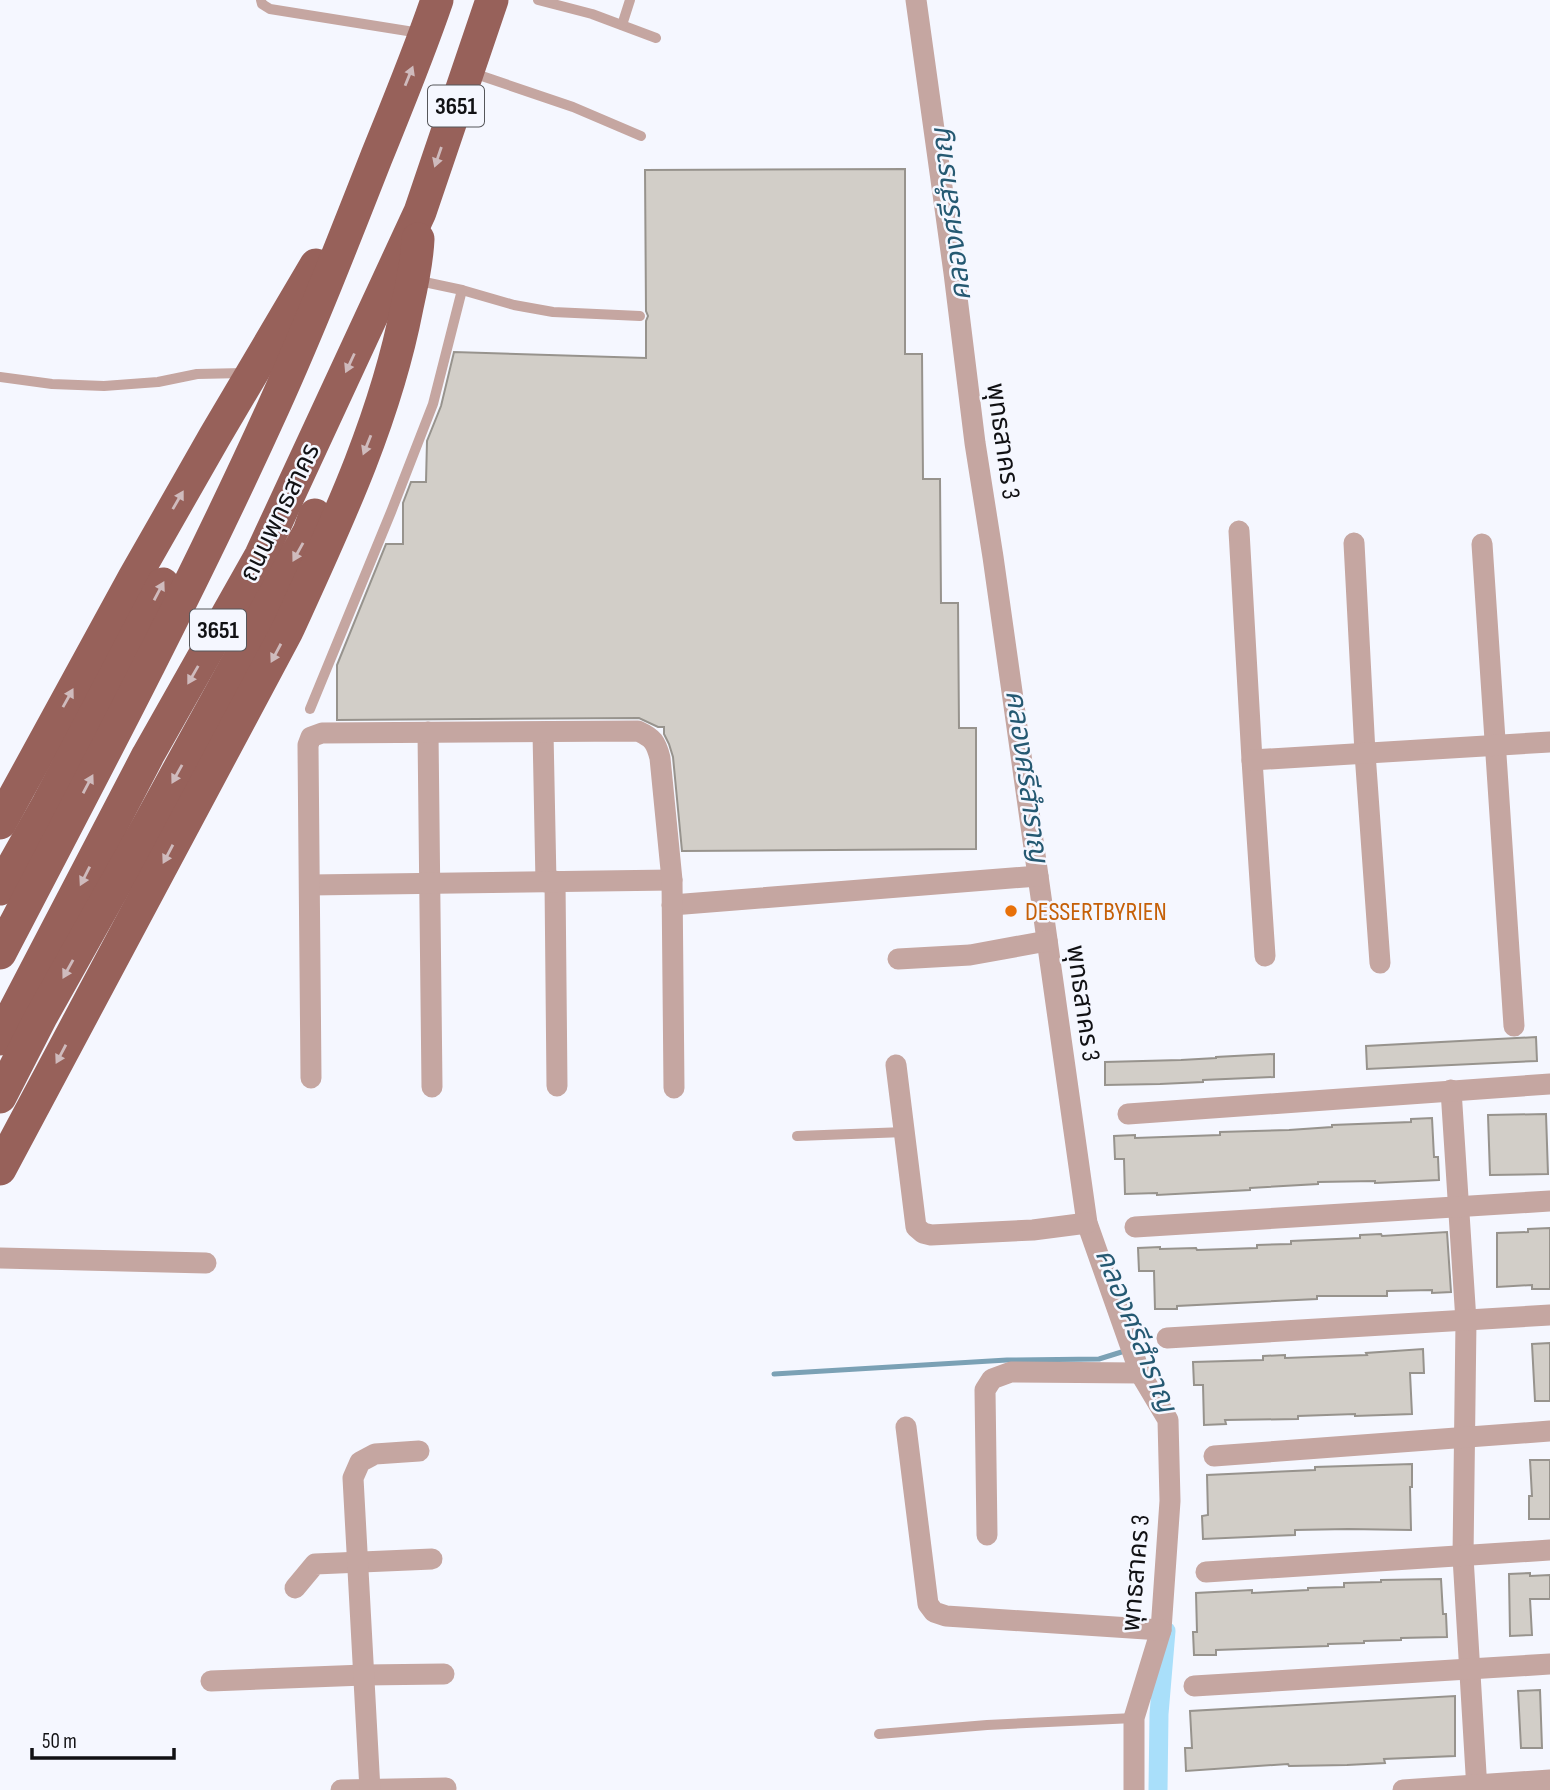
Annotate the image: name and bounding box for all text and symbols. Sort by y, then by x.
one-way arrow [403,66,414,87]
road number: 3651 [428,86,484,126]
water label: คลองศรีสำราญ [924,125,978,303]
one-way arrow [432,147,443,168]
one-way arrow [344,353,356,373]
street label: พุทธสาคร 3 [979,381,1026,501]
one-way arrow [362,435,373,456]
street label: ถนนพุทธสาคร [234,439,327,587]
one-way arrow [172,490,185,509]
one-way arrow [292,543,304,562]
one-way arrow [154,581,165,601]
road number: 3651 [190,610,246,650]
one-way arrow [270,643,281,663]
one-way arrow [187,666,199,685]
water label: คลองศรีสำราญ [998,688,1055,866]
one-way arrow [62,689,74,708]
one-way arrow [171,764,183,783]
one-way arrow [82,773,94,793]
one-way arrow [163,844,175,864]
one-way arrow [79,866,91,885]
place label: DESSERTBYRIEN [1025,897,1167,928]
marker: DESSERTBYRIEN [1003,903,1019,919]
street label: พุทธสาคร 3 [1059,943,1106,1063]
one-way arrow [62,959,74,979]
one-way arrow [55,1044,67,1064]
water label: คลองศรีสำราญ [1088,1244,1184,1419]
street label: พุทธสาคร 3 [1116,1513,1157,1633]
scale bar [32,1716,173,1760]
text: 50 m [42,1729,77,1754]

